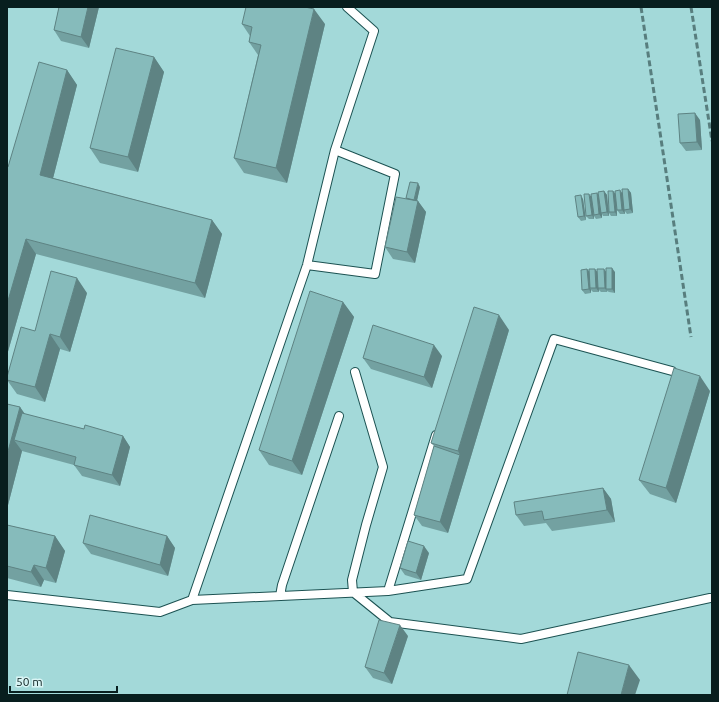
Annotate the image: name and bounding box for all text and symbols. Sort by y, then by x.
scale bar [10,668,117,694]
text: 50 m [16,675,43,688]

